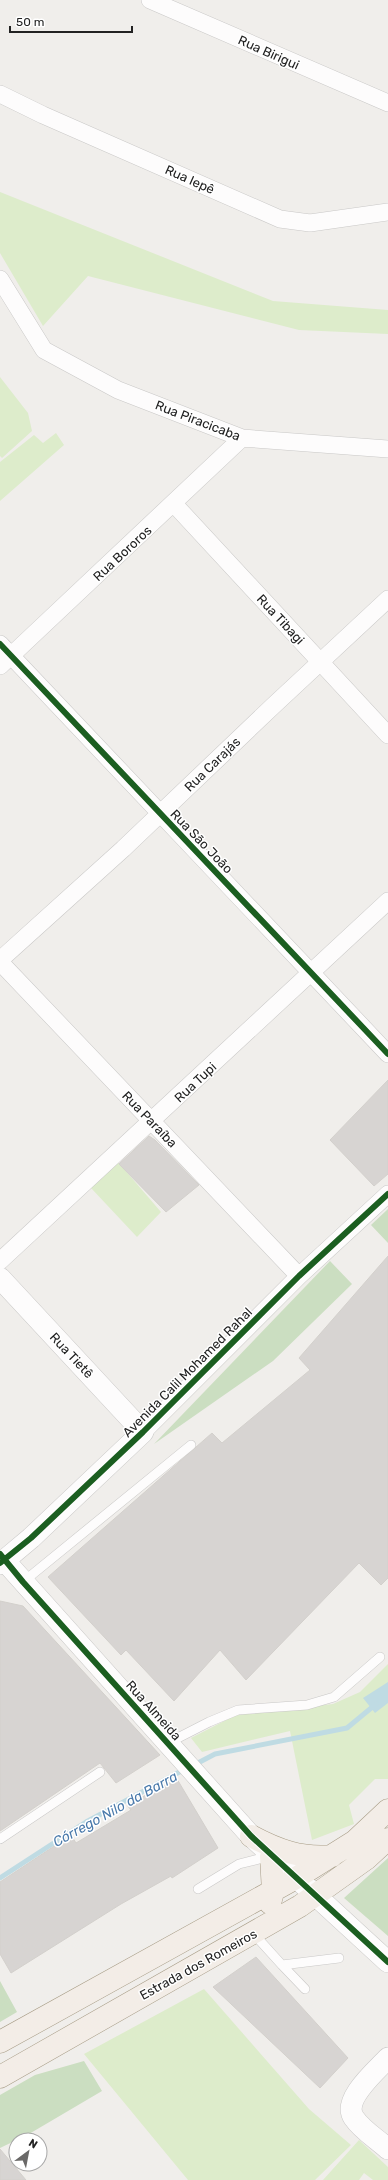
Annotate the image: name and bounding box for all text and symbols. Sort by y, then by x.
scale bar [10,8,132,34]
text: 50 m [16,15,44,29]
street label: Rua Birigui [235,32,302,74]
street label: Rua Iepê [163,162,217,197]
street label: Rua Piracicaba [153,397,242,444]
street label: Rua Bororos [90,522,155,584]
street label: Rua Tibagi [253,591,308,648]
street label: Rua Carajás [181,734,244,795]
street label: Rua São João [167,806,236,876]
street label: Rua Tupi [171,1059,219,1105]
street label: Rua Paraíba [119,1088,180,1151]
street label: Avenida Calil Mohamed Rahal [120,1305,255,1440]
street label: Rua Tietê [47,1330,96,1381]
street label: Rua Almeida [123,1677,184,1743]
water label: Córrego Nilo da Barra [50,1768,181,1851]
street label: Estrada dos Romeiros [137,1926,260,2003]
north arrow [8,2132,48,2172]
text: N [26,2136,40,2152]

